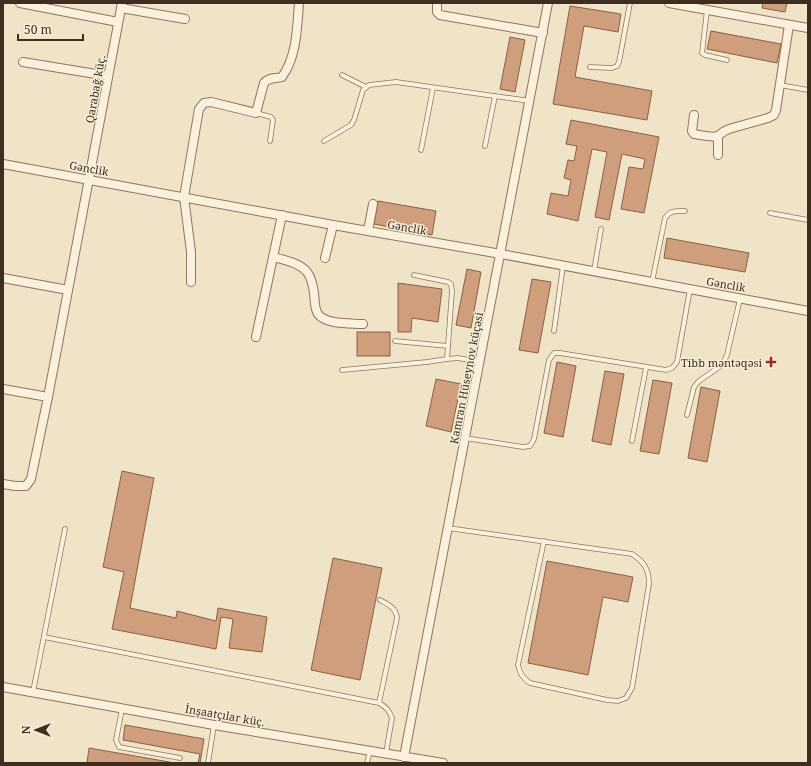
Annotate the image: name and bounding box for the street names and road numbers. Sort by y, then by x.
street label: Qarabağ küç. [82,54,108,124]
street label: Gənclik [68,157,110,179]
street label: Gənclik [386,216,428,238]
street label: Gənclik [705,273,747,295]
street label: Kamran Hüseynov küçəsi [446,310,486,445]
street label: İnşaatçılar küç. [184,701,266,729]

